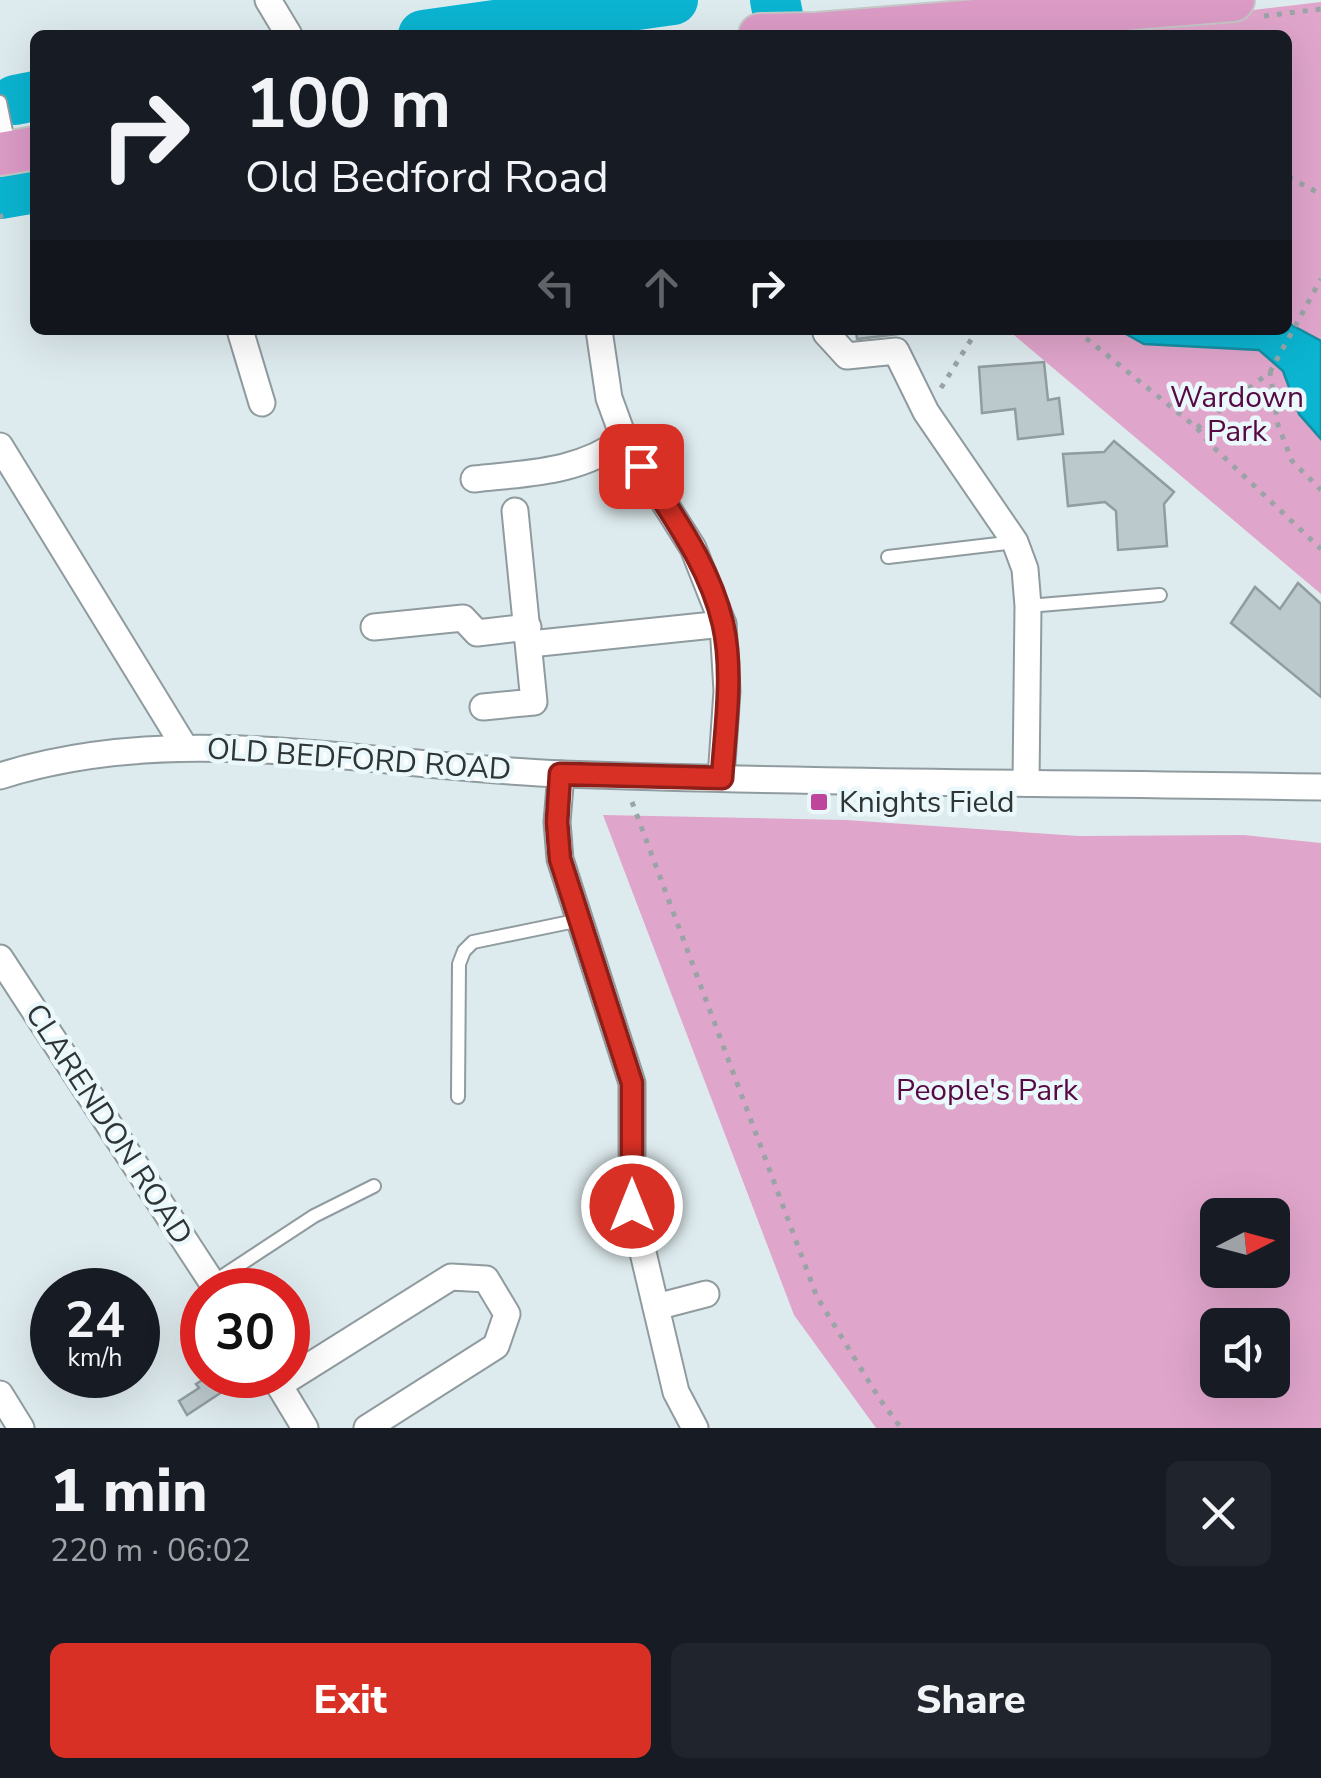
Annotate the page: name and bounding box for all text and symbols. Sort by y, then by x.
text: 100 m [245,56,451,152]
icon: right [80,70,210,200]
text: Old Bedford Road [245,147,609,208]
icon: left [529,260,584,315]
icon: ahead [634,260,689,315]
icon: right [739,260,794,315]
park label: Wardown Park [1170,377,1304,452]
pin [599,424,684,509]
icon: arrive [614,439,669,494]
street label: OLD BEDFORD ROAD [205,728,513,791]
place label: Knights Field [839,782,1015,823]
marker: Knights Field [808,791,830,813]
street label: CLARENDON ROAD [15,996,202,1253]
park label: People's Park [896,1070,1079,1111]
position arrow [580,1154,684,1258]
north arrow [1200,1198,1290,1288]
map controls [1200,1198,1290,1398]
speed limit sign: 30 [180,1268,310,1398]
text: 24 [65,1286,125,1355]
button: sound [1200,1308,1290,1398]
text: km/h [67,1341,123,1375]
text: 1 min [50,1450,208,1532]
button: close [1166,1461,1271,1566]
text: 220 m · 06:02 [50,1529,251,1572]
button: Exit [50,1643,651,1758]
button: Share [671,1643,1271,1758]

